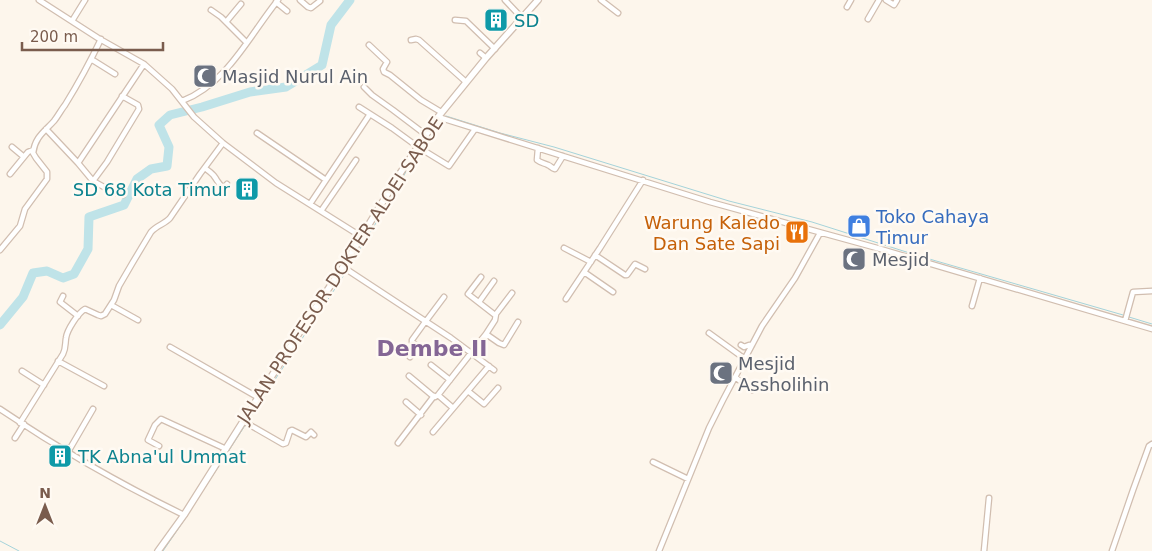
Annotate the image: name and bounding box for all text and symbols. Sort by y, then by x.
building icon: SD [483,7,509,33]
place label: SD [514,10,539,31]
scale bar [22,20,164,52]
text: 200 m [30,28,78,46]
mosque icon: Masjid Nurul Ain [192,63,218,89]
place label: Masjid Nurul Ain [222,66,368,87]
street label: JALAN PROFESOR DOKTER ALOEI SABOE [232,113,447,428]
building icon: SD 68 Kota Timur [234,176,260,202]
place label: SD 68 Kota Timur [73,179,231,200]
place label: Toko Cahaya Timur [875,206,989,248]
place label: Warung Kaledo Dan Sate Sapi [644,212,780,254]
shop icon: Toko Cahaya Timur [846,213,872,239]
restaurant icon: Warung Kaledo Dan Sate Sapi [784,219,810,245]
mosque icon: Mesjid [841,246,867,272]
place label: Mesjid [872,249,929,270]
district label: Dembe II [377,336,487,361]
place label: Mesjid Assholihin [738,353,829,395]
mosque icon: Mesjid Assholihin [708,360,734,386]
building icon: TK Abna'ul Ummat [47,443,73,469]
place label: TK Abna'ul Ummat [77,446,246,467]
north arrow [20,481,70,531]
text: N [39,485,51,501]

